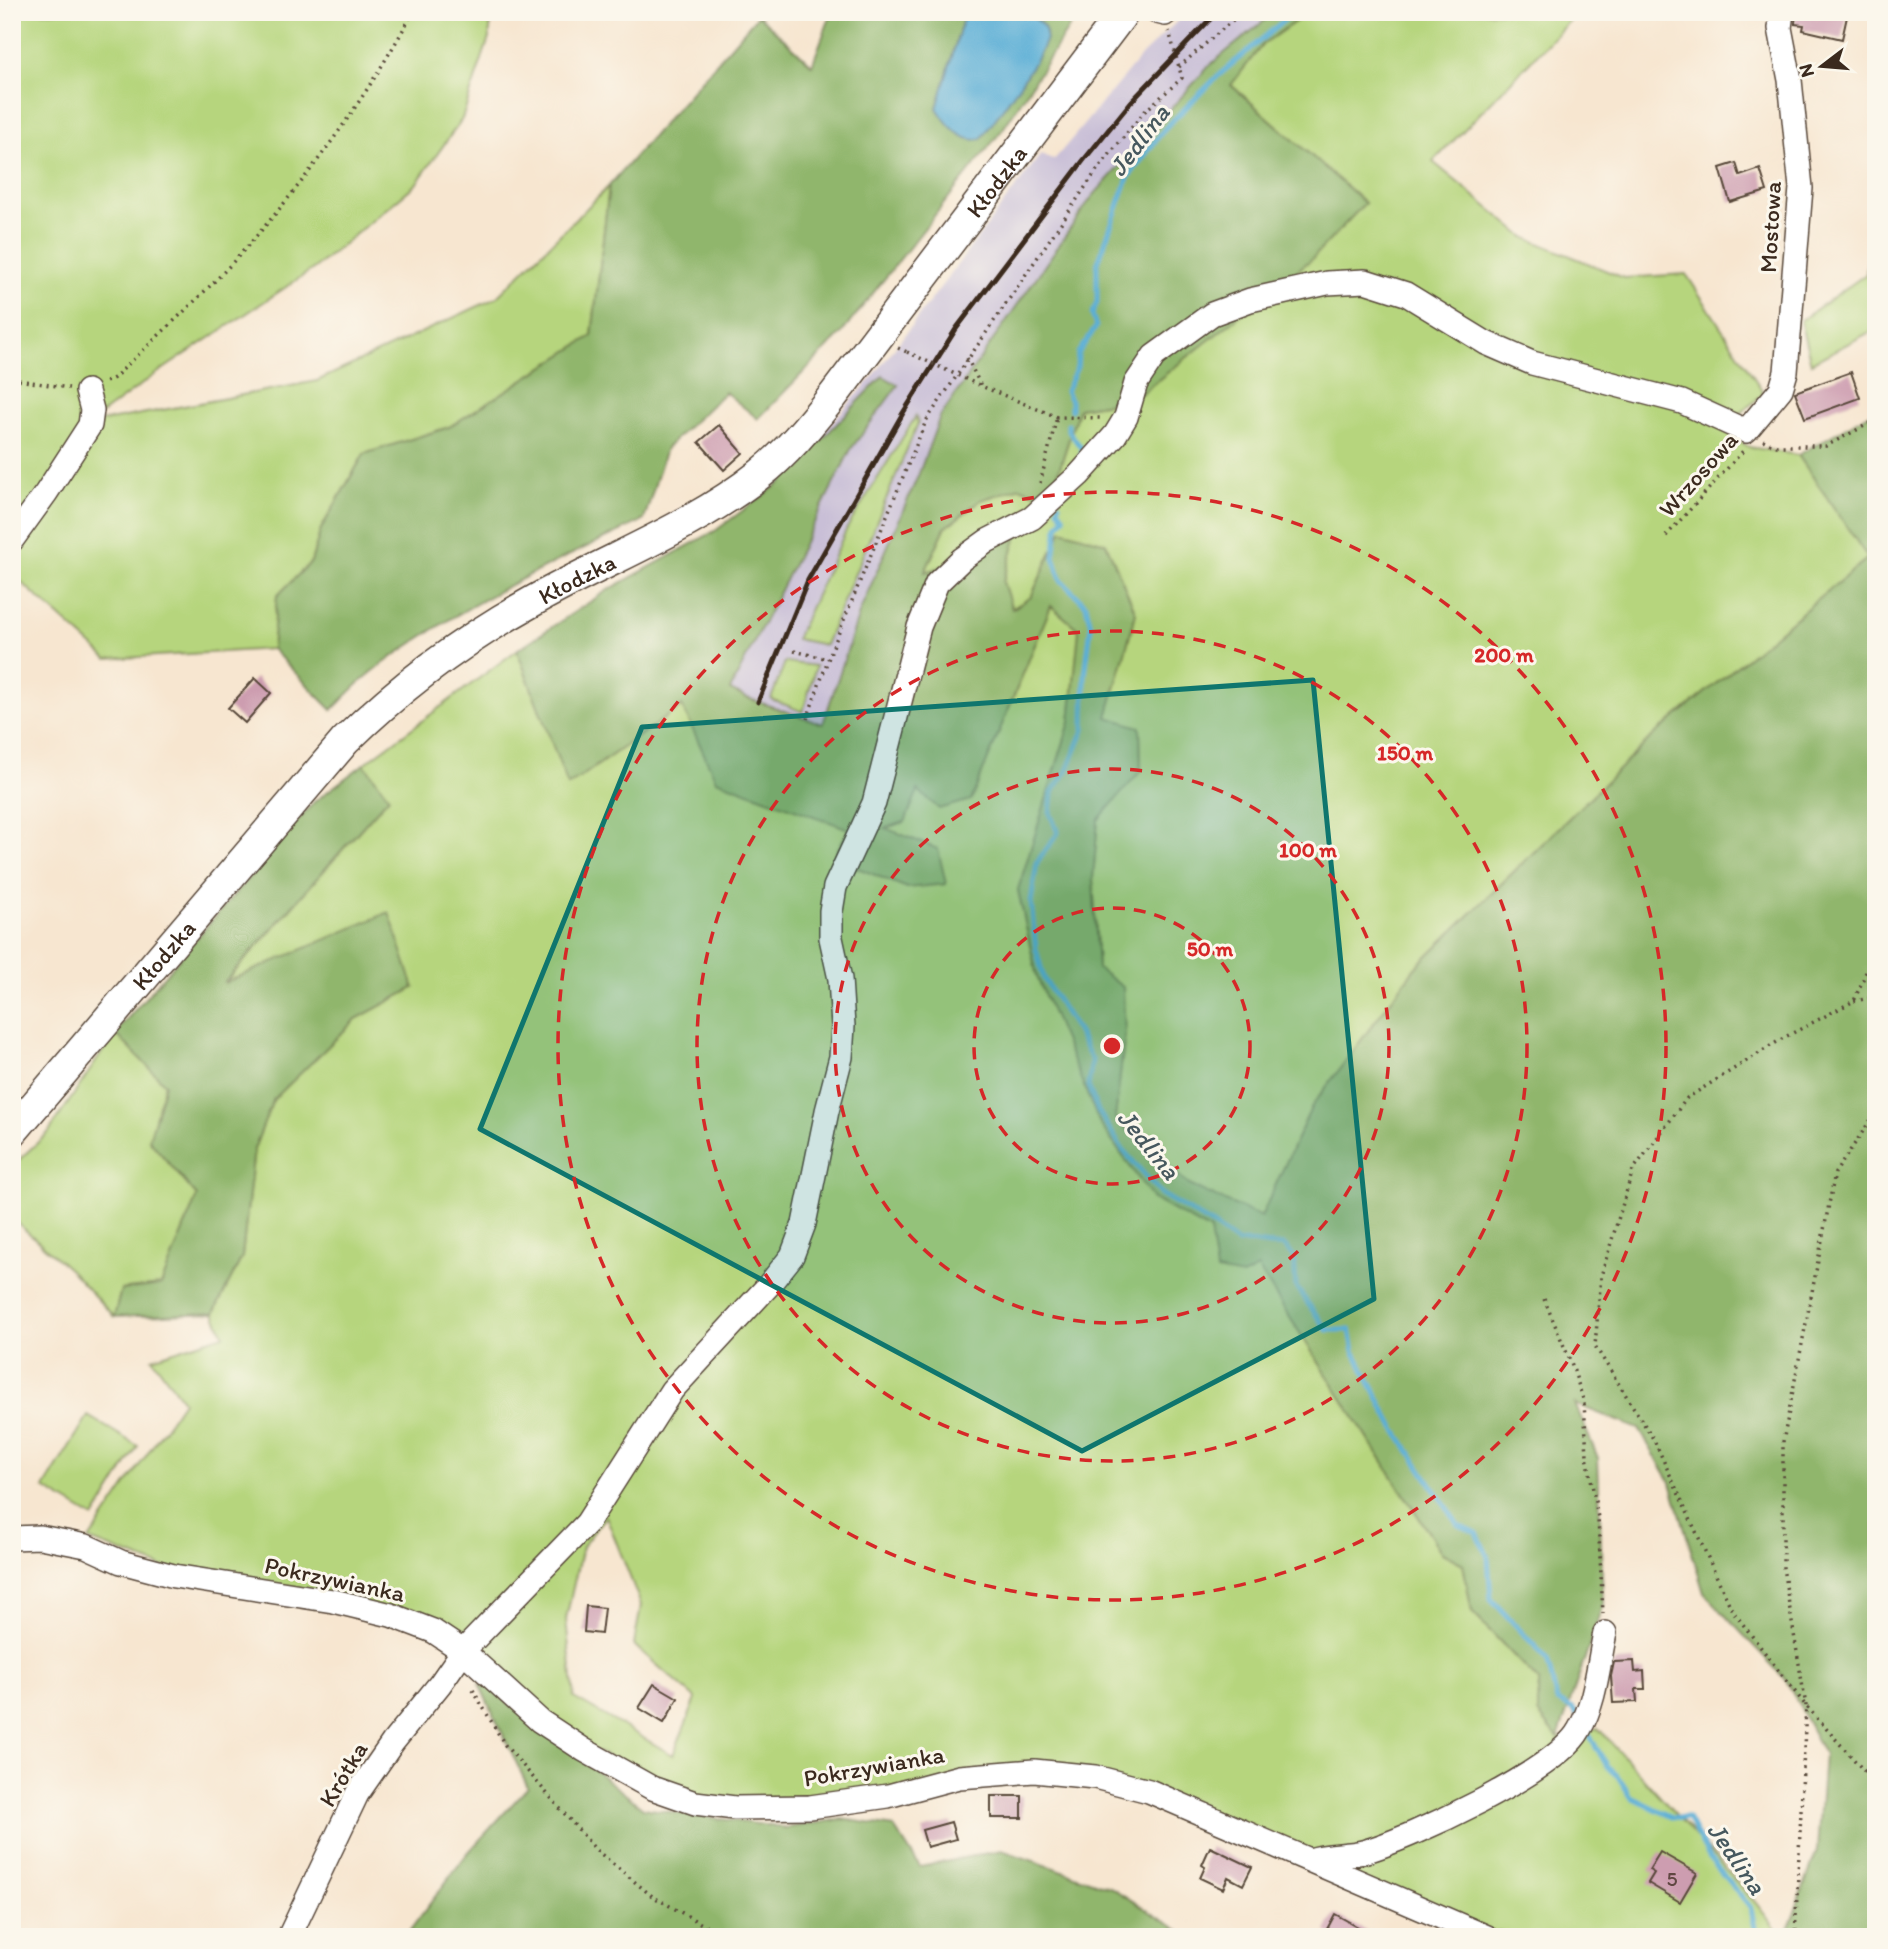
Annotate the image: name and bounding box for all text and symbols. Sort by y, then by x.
north arrow [1786,32,1856,102]
text: N [1793,61,1819,80]
water label: Jedlina [1102,97,1177,182]
street label: Kłodzka [959,139,1033,223]
street label: Mostowa [1753,180,1787,274]
street label: Wrzosowa [1652,425,1744,523]
street label: Kłodzka [533,546,620,610]
text: 200 m [1474,642,1534,667]
text: 150 m [1377,740,1433,765]
text: 100 m [1279,837,1337,862]
street label: Kłodzka [125,914,201,996]
text: 50 m [1187,936,1234,961]
centre of rings [1100,1034,1124,1058]
water label: Jedlina [1111,1102,1187,1186]
street label: Pokrzywianka [262,1550,408,1608]
street label: Krótka [312,1736,374,1812]
street label: Pokrzywianka [801,1739,947,1793]
water label: Jedlina [1700,1815,1774,1901]
house number: 5 [1666,1866,1678,1891]

